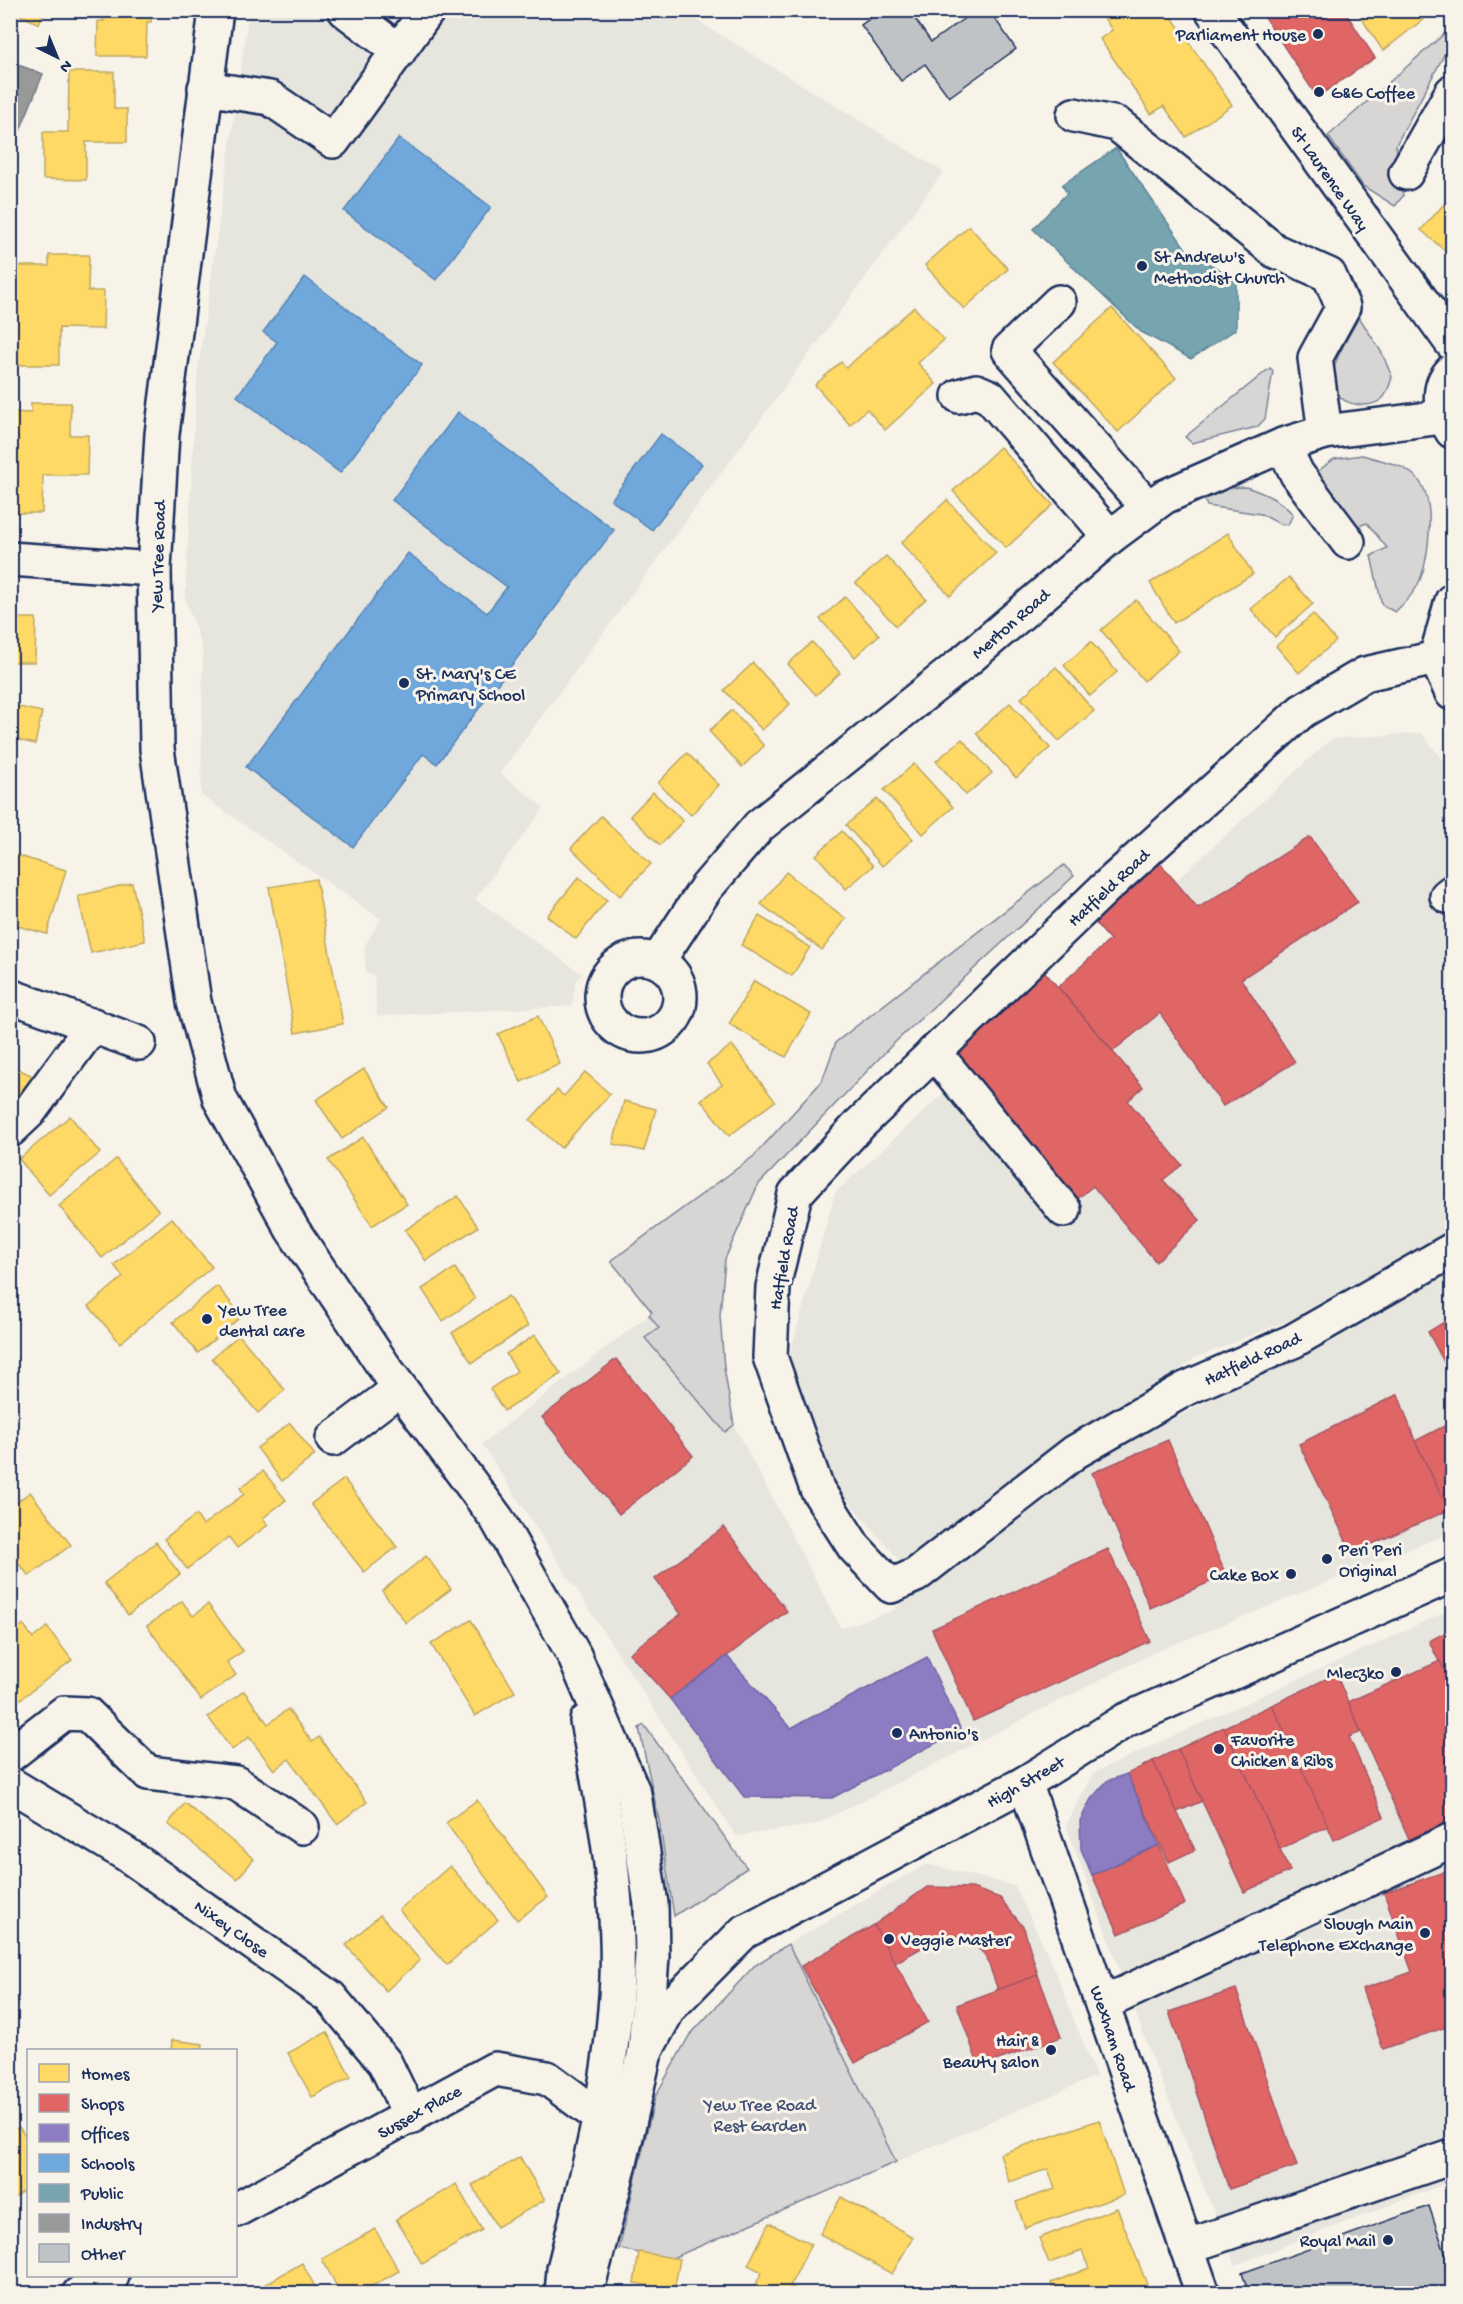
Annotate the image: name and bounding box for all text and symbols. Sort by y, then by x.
place label: Parliament House [1175,26,1307,47]
north arrow [27,27,87,87]
marker: Parliament House [1311,27,1325,41]
text: N [54,55,75,76]
place label: G&G Coffee [1331,84,1416,105]
marker: G&G Coffee [1312,85,1326,99]
street label: St Laurence Way [1285,123,1373,236]
place label: St Andrew's Methodist Church [1154,248,1285,290]
marker: St Andrew's Methodist Church [1135,259,1149,273]
street label: Yew Tree Road [147,499,172,614]
street label: Merton Road [968,584,1056,665]
place label: St. Mary's CE Primary School [415,665,525,707]
marker: St. Mary's CE Primary School [397,676,411,690]
street label: Hatfield Road [1064,845,1156,932]
street label: Hatfield Road [766,1204,805,1312]
place label: Yew Tree dental care [217,1301,305,1343]
marker: Yew Tree dental care [200,1312,214,1326]
street label: Hatfield Road [1201,1328,1306,1392]
place label: Peri Peri Original [1338,1541,1402,1583]
marker: Peri Peri Original [1320,1552,1334,1566]
place label: Cake Box [1210,1566,1280,1587]
marker: Cake Box [1284,1567,1298,1581]
place label: Mleczko [1327,1664,1384,1685]
marker: Mleczko [1389,1665,1403,1679]
place label: Antonio's [909,1725,979,1746]
marker: Antonio's [890,1726,904,1740]
place label: Favorite Chicken & Ribs [1230,1731,1334,1773]
marker: Favorite Chicken & Ribs [1212,1742,1226,1756]
street label: High Street [984,1752,1070,1814]
street label: Nixey Close [189,1897,273,1964]
place label: Slough Main Telephone Exchange [1258,1915,1414,1957]
marker: Slough Main Telephone Exchange [1418,1926,1432,1940]
place label: Veggie Master [900,1931,1012,1952]
marker: Veggie Master [882,1932,896,1946]
street label: Wexham Road [1084,1983,1140,2096]
place label: Hair & Beauty salon [942,2032,1040,2074]
marker: Hair & Beauty salon [1044,2043,1058,2057]
legend [27,2049,237,2277]
text: Homes [81,2065,131,2086]
street label: Sussex Place [375,2081,466,2145]
text: Shops [81,2095,125,2116]
park label: Yew Tree Road Rest Garden [702,2096,817,2138]
text: Offices [81,2125,130,2146]
text: Schools [81,2155,136,2176]
text: Public [80,2185,124,2206]
text: Industry [81,2215,142,2236]
place label: Royal Mail [1300,2232,1376,2253]
marker: Royal Mail [1381,2233,1395,2247]
text: Other [81,2245,126,2266]

